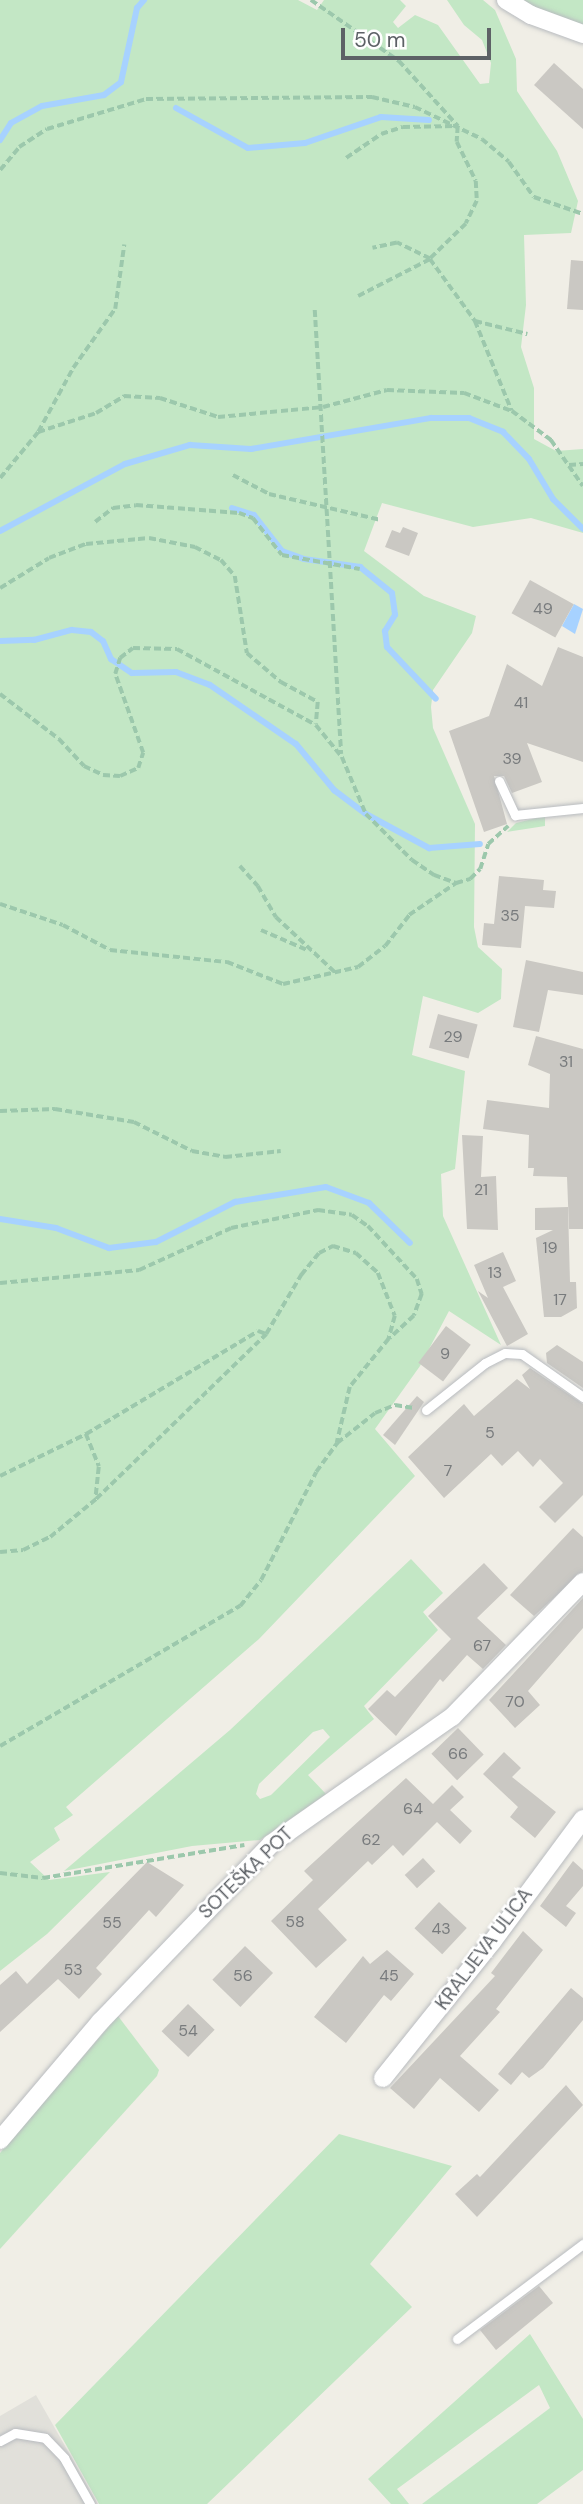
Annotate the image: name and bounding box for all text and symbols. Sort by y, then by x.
scale bar [345,14,496,58]
text: 50 m [354,26,405,54]
house number: 49 [533,599,553,619]
house number: 41 [514,693,528,713]
house number: 39 [502,749,522,769]
house number: 35 [500,906,520,926]
house number: 29 [443,1027,463,1047]
house number: 31 [559,1052,573,1072]
house number: 21 [474,1180,488,1200]
house number: 19 [542,1238,558,1258]
house number: 13 [488,1263,502,1283]
house number: 17 [553,1290,567,1310]
house number: 9 [440,1344,450,1364]
house number: 5 [485,1423,495,1443]
house number: 7 [444,1461,452,1481]
house number: 67 [473,1636,491,1656]
house number: 70 [505,1692,525,1712]
house number: 66 [448,1744,468,1764]
house number: 64 [403,1799,423,1819]
street label: SOTEŠKA POT [194,1822,298,1924]
house number: 62 [362,1830,380,1850]
street label: KRALJEVA ULICA [431,1884,537,2014]
house number: 58 [285,1912,305,1932]
house number: 55 [102,1913,122,1933]
house number: 43 [431,1919,451,1939]
house number: 53 [63,1960,83,1980]
house number: 56 [233,1966,253,1986]
house number: 45 [379,1966,399,1986]
house number: 54 [178,2021,198,2041]

